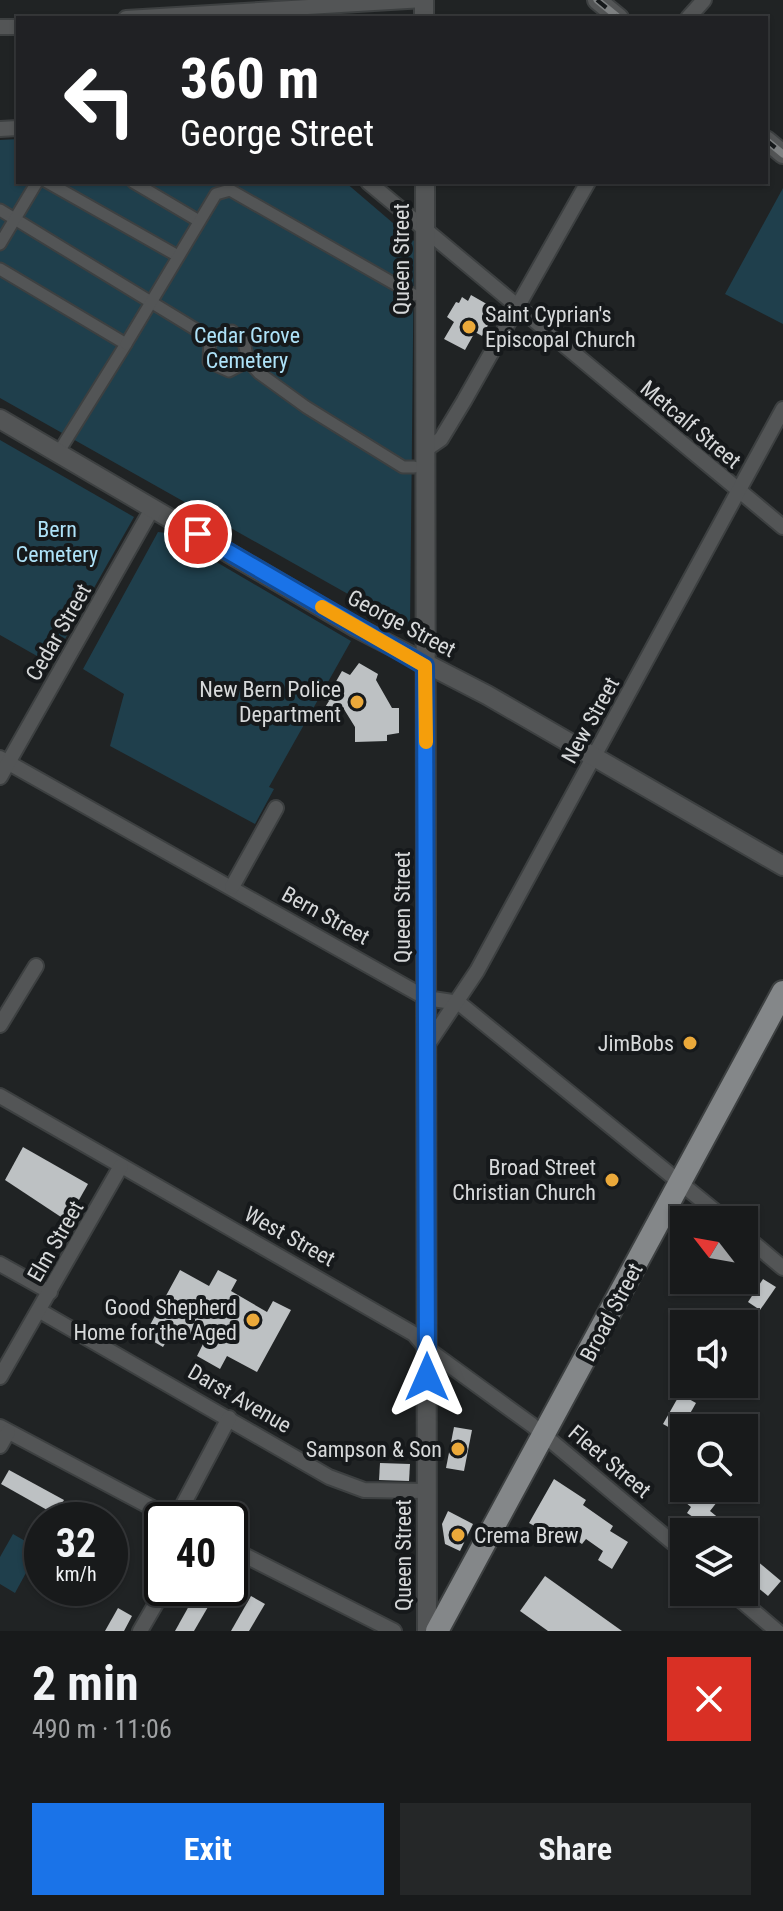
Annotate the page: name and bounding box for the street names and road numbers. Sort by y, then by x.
street label: Queen Street [389,203,414,315]
street label: Metcalf Street [636,375,746,473]
street label: Cedar Street [21,579,96,685]
street label: George Street [344,585,460,662]
street label: New Street [557,673,624,768]
street label: Queen Street [390,851,415,963]
street label: Bern Street [278,881,374,950]
street label: Elm Street [22,1196,89,1286]
street label: West Street [240,1201,340,1272]
street label: Broad Street [575,1259,648,1366]
street label: Darst Avenue [184,1359,296,1438]
street label: Fleet Street [564,1420,656,1503]
street label: Queen Street [391,1499,416,1611]

